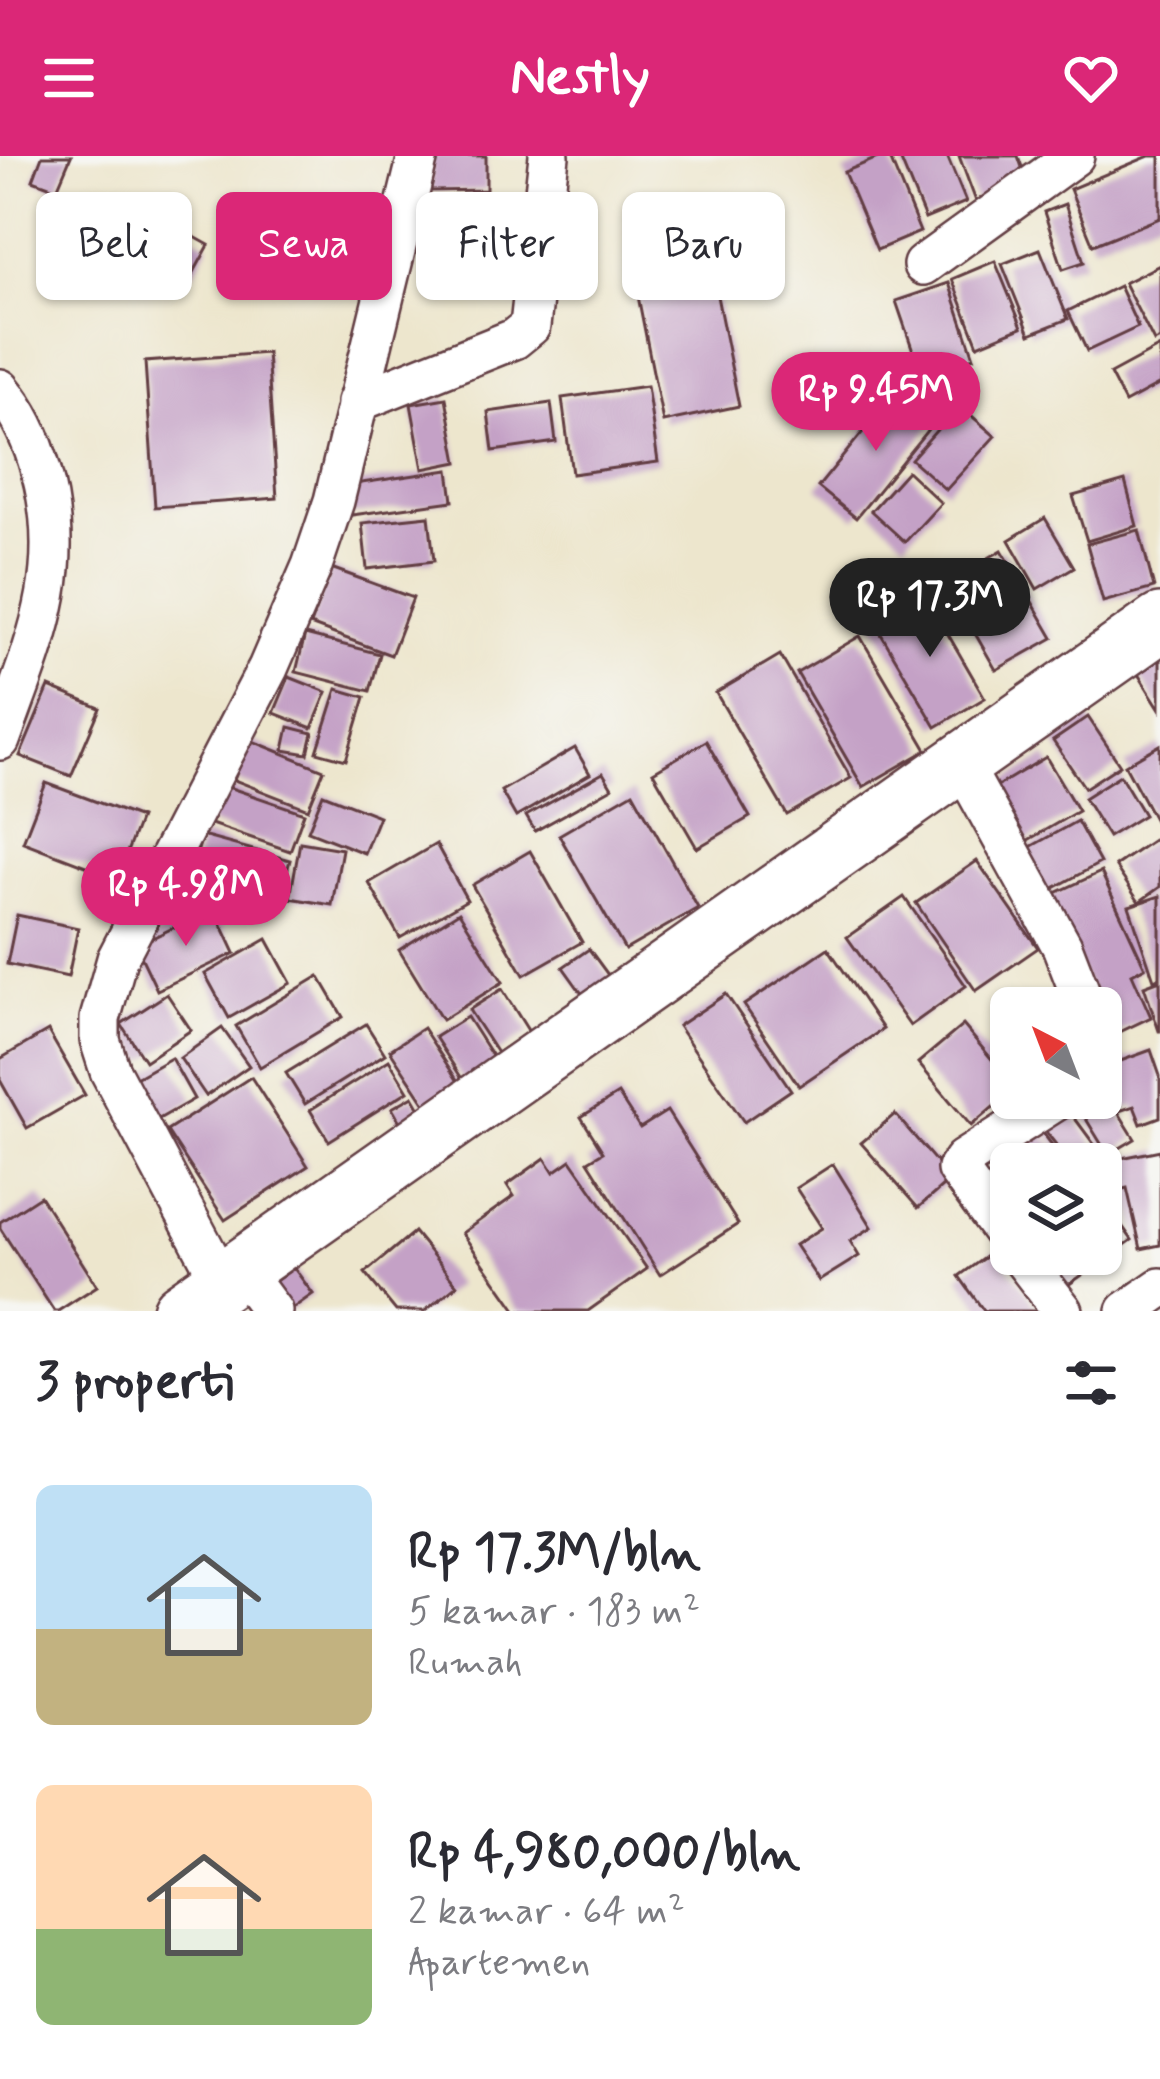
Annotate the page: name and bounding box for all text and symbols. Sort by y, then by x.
text: Nestly [510,43,650,114]
icon: menu [36,45,102,111]
icon: heart [1058,45,1124,111]
chip: Beli [36,192,192,300]
chip: Sewa [216,192,392,300]
chip: Filter [416,192,598,300]
chip: Baru [622,192,785,300]
pin: Rp 9.45M [752,352,1000,454]
text: Rp 9.45M [798,365,954,416]
pin: Rp 17.3M [806,558,1054,660]
text: Rp 17.3M [856,571,1004,622]
pin: Rp 4.98M [62,847,310,949]
text: Rp 4.98M [108,860,264,911]
north arrow [990,987,1122,1119]
map controls [990,987,1122,1275]
button: layers [990,1143,1122,1275]
text: 3 properti [36,1350,234,1416]
icon: filters [1058,1350,1124,1416]
text: Rp 17.3M/bln [408,1521,700,1587]
icon: home [132,1533,276,1677]
text: 5 kamar · 183 m² [408,1587,700,1638]
text: Rumah [408,1638,523,1689]
text: Rp 4,980,000/bln [408,1821,800,1887]
icon: home [132,1833,276,1977]
text: 2 kamar · 64 m² [408,1887,685,1938]
text: Apartemen [408,1938,590,1989]

